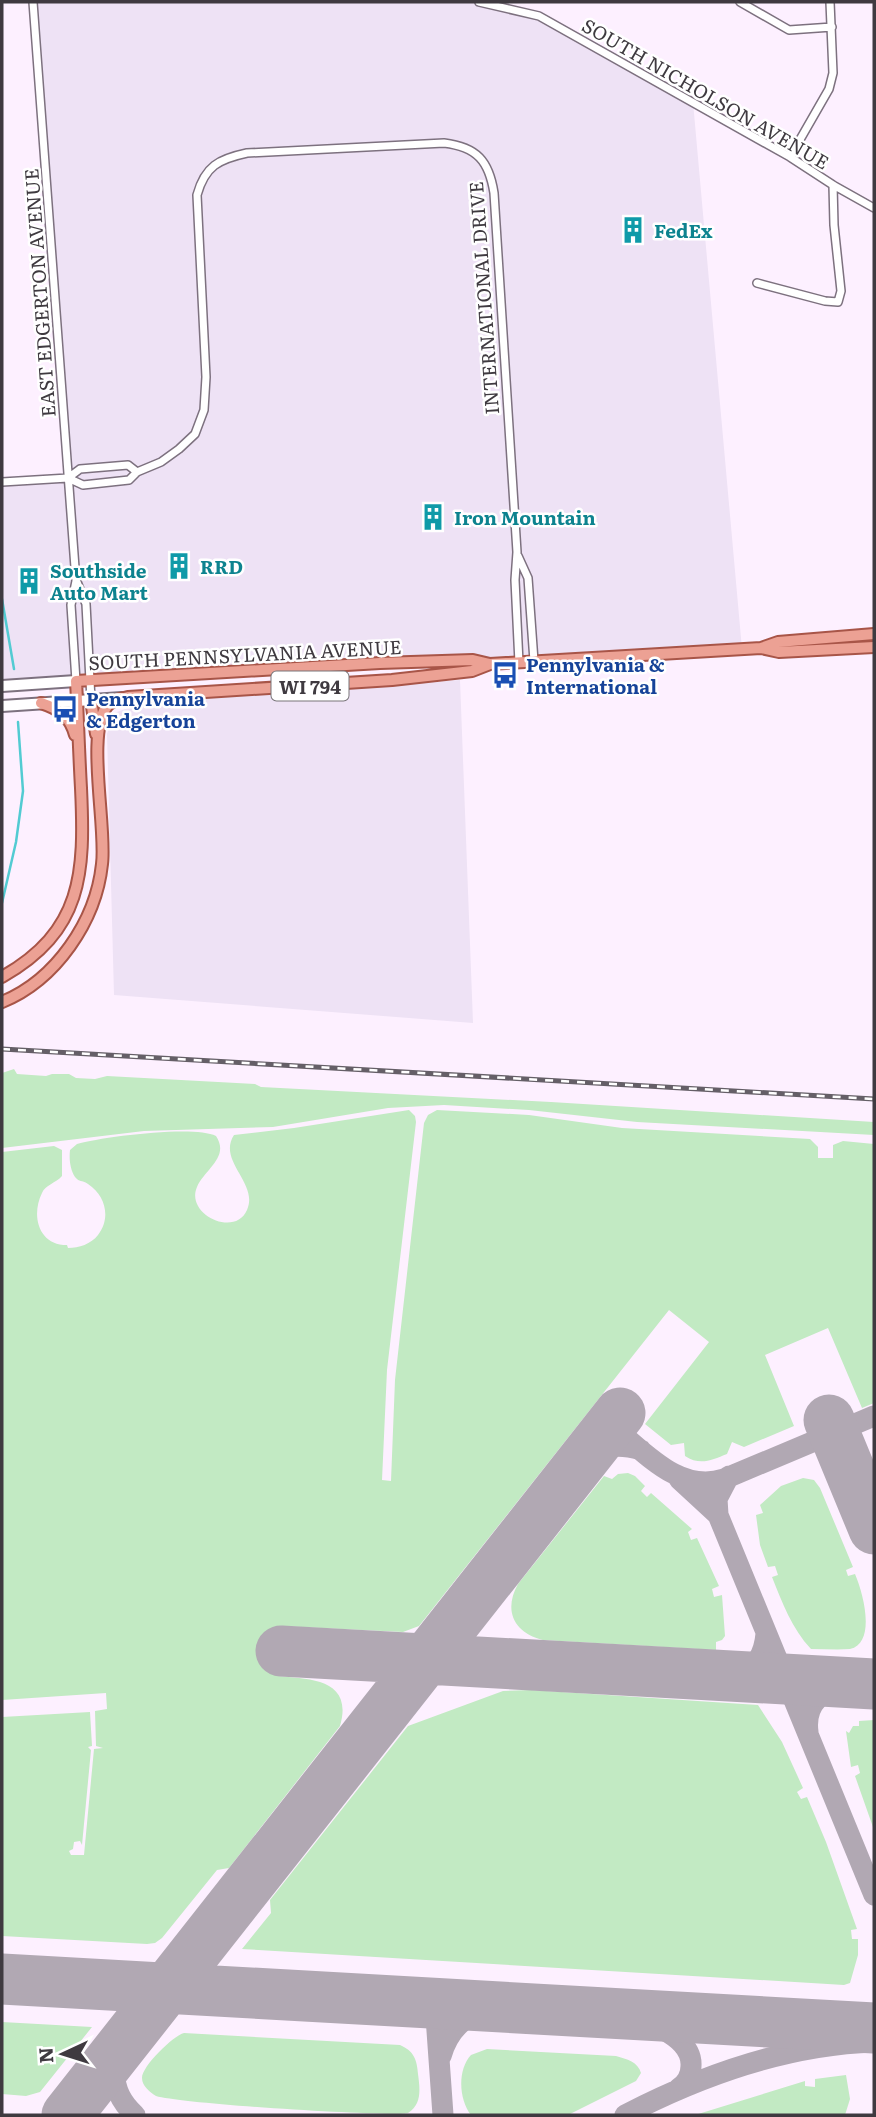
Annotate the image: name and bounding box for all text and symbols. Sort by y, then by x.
street label: SOUTH NICHOLSON AVENUE [577,11,835,175]
street label: EAST EDGERTON AVENUE [16,168,62,418]
street label: INTERNATIONAL DRIVE [461,180,505,416]
building icon: FedEx [618,215,648,245]
place label: FedEx [654,216,713,244]
building icon: Iron Mountain [418,502,448,532]
place label: Iron Mountain [454,503,596,531]
building icon: RRD [164,551,194,581]
place label: RRD [200,552,243,580]
place label: Southside Auto Mart [50,556,149,606]
building icon: Southside Auto Mart [14,566,44,596]
street label: SOUTH PENNSYLVANIA AVENUE [88,632,402,676]
place label: Pennylvania & International [526,650,665,700]
bus stop icon: Pennylvania & International [490,660,520,690]
road number: WI 794 [272,672,348,700]
place label: Pennylvania & Edgerton [86,684,205,734]
bus stop icon: Pennylvania & Edgerton [50,694,80,724]
north arrow [28,2019,98,2089]
text: N [31,2046,60,2064]

